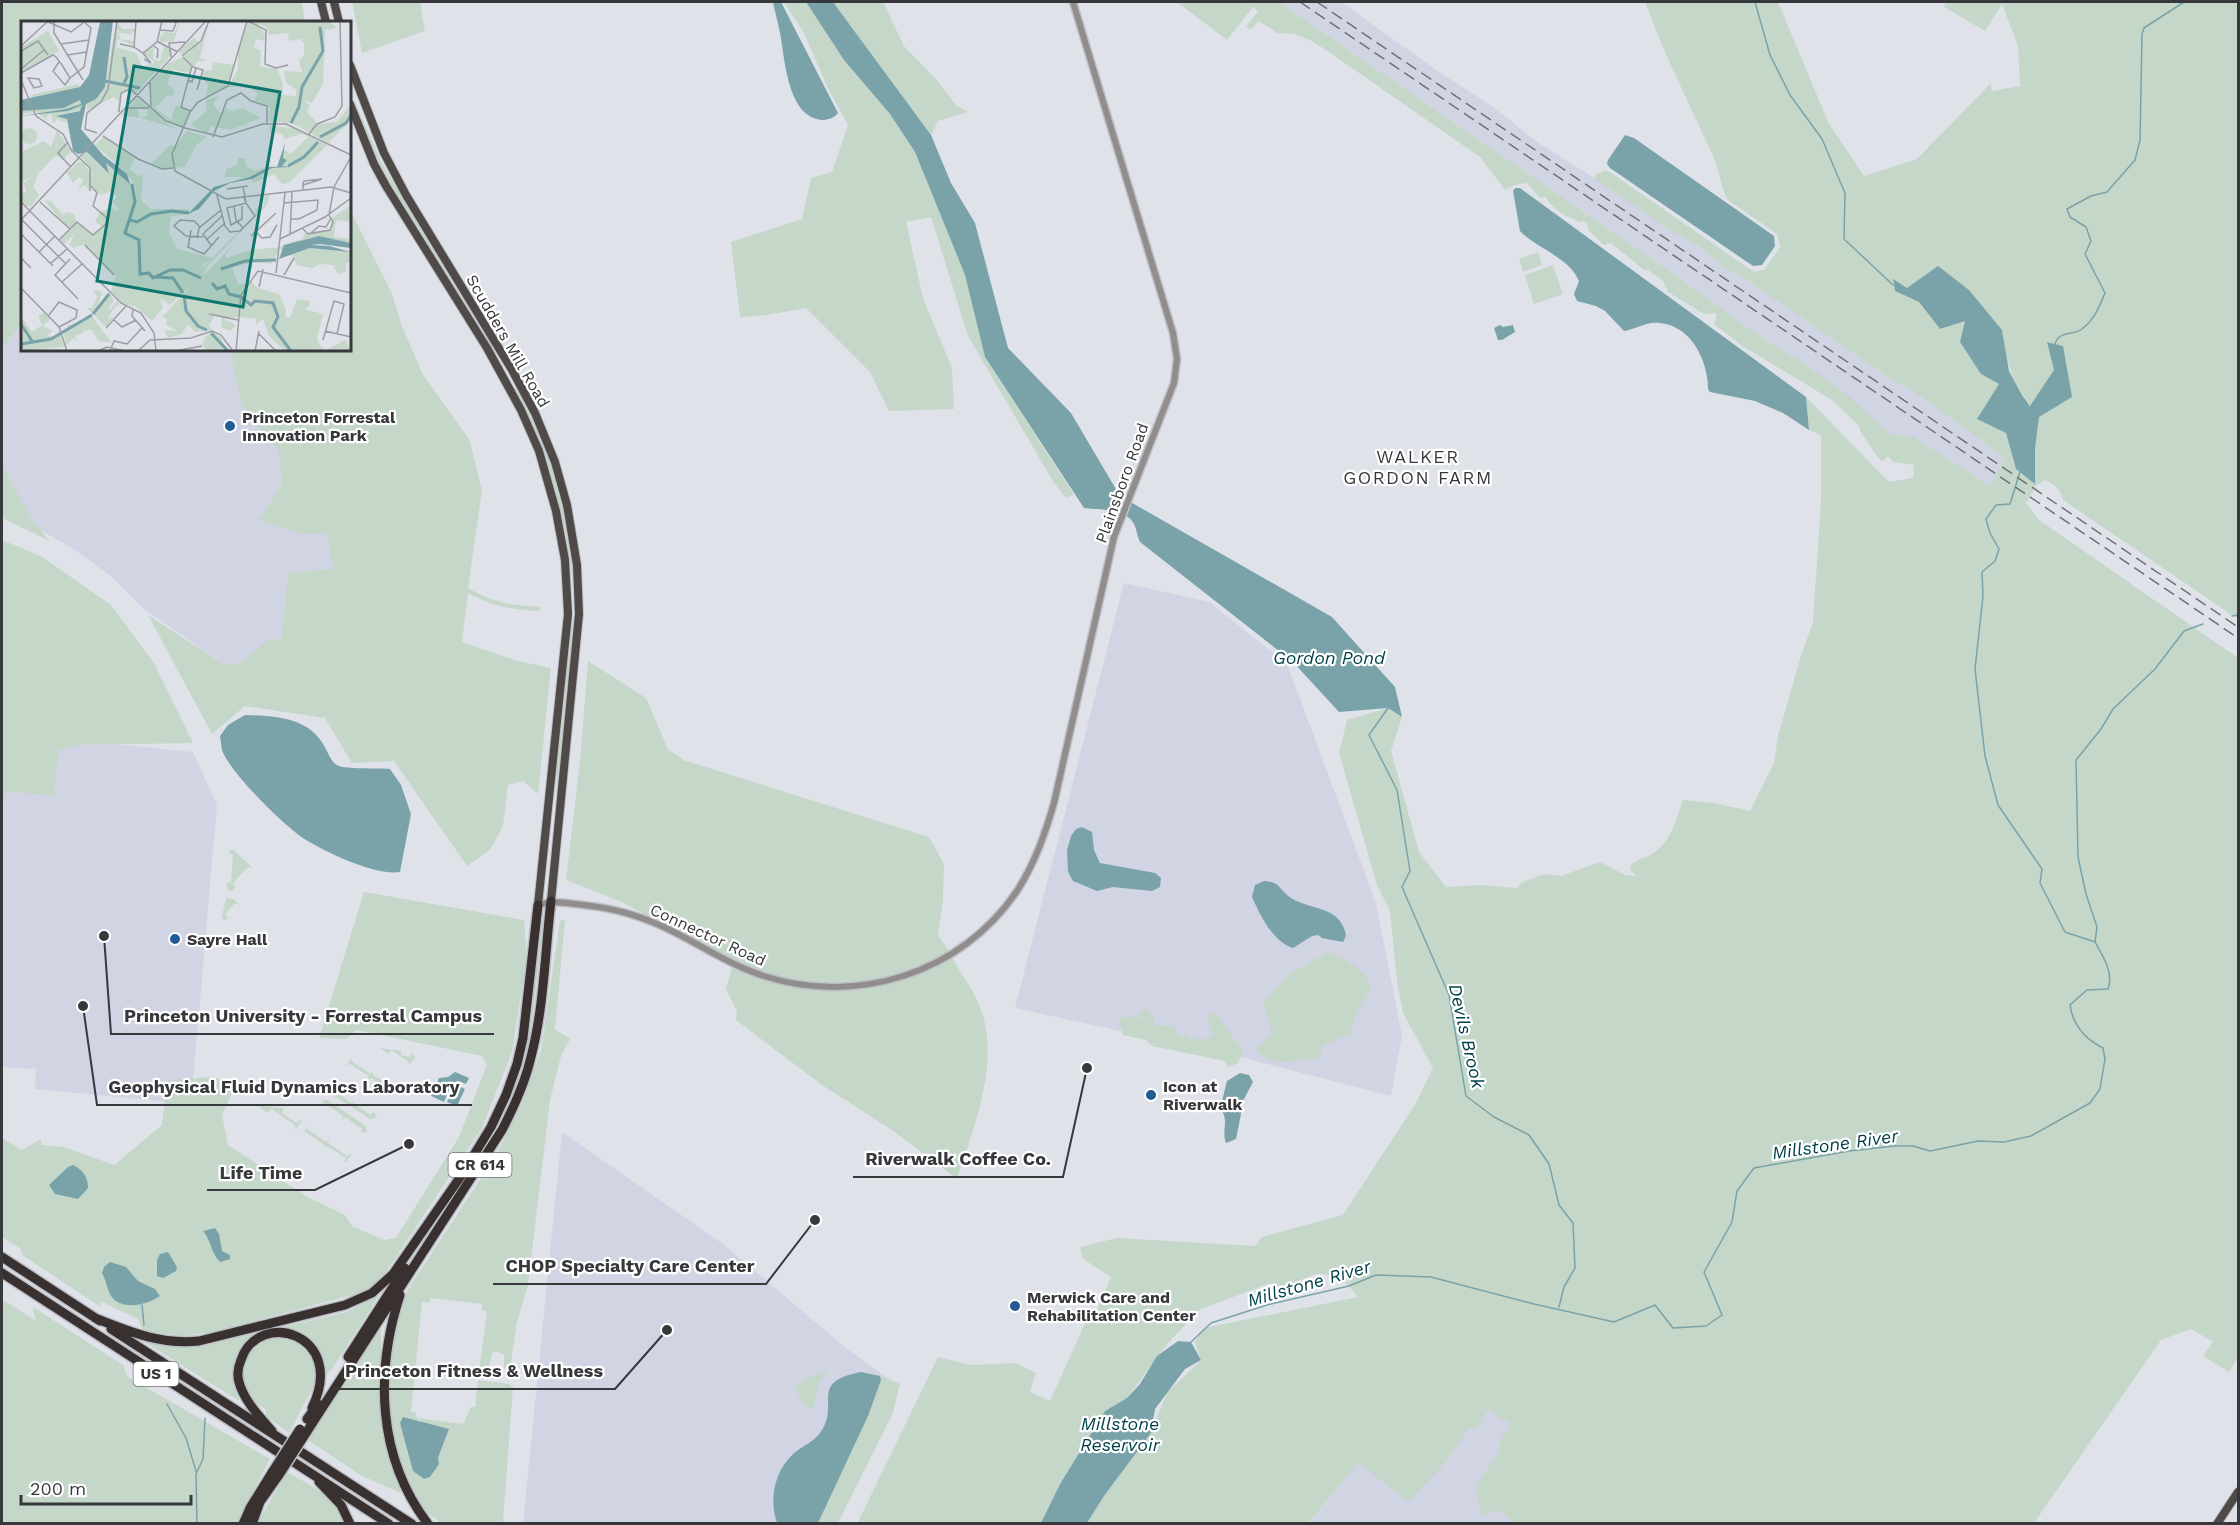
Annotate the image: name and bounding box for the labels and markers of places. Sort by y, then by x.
place label: Princeton Forrestal Innovation Park [242,408,396,445]
marker: Princeton Forrestal Innovation Park [223,419,237,433]
place label: Sayre Hall [187,930,268,949]
marker: Sayre Hall [168,932,182,946]
callout: Princeton University - Forrestal Campus [111,998,494,1034]
callout: Geophysical Fluid Dynamics Laboratory [97,1069,472,1105]
place label: Icon at Riverwalk [1163,1077,1242,1114]
marker: Icon at Riverwalk [1144,1088,1158,1102]
callout: Riverwalk Coffee Co. [853,1141,1063,1177]
callout: Life Time [207,1154,315,1190]
callout: CHOP Specialty Care Center [493,1248,766,1284]
place label: Merwick Care and Rehabilitation Center [1027,1288,1196,1325]
marker: Merwick Care and Rehabilitation Center [1008,1299,1022,1313]
callout: Princeton Fitness & Wellness [333,1353,615,1389]

